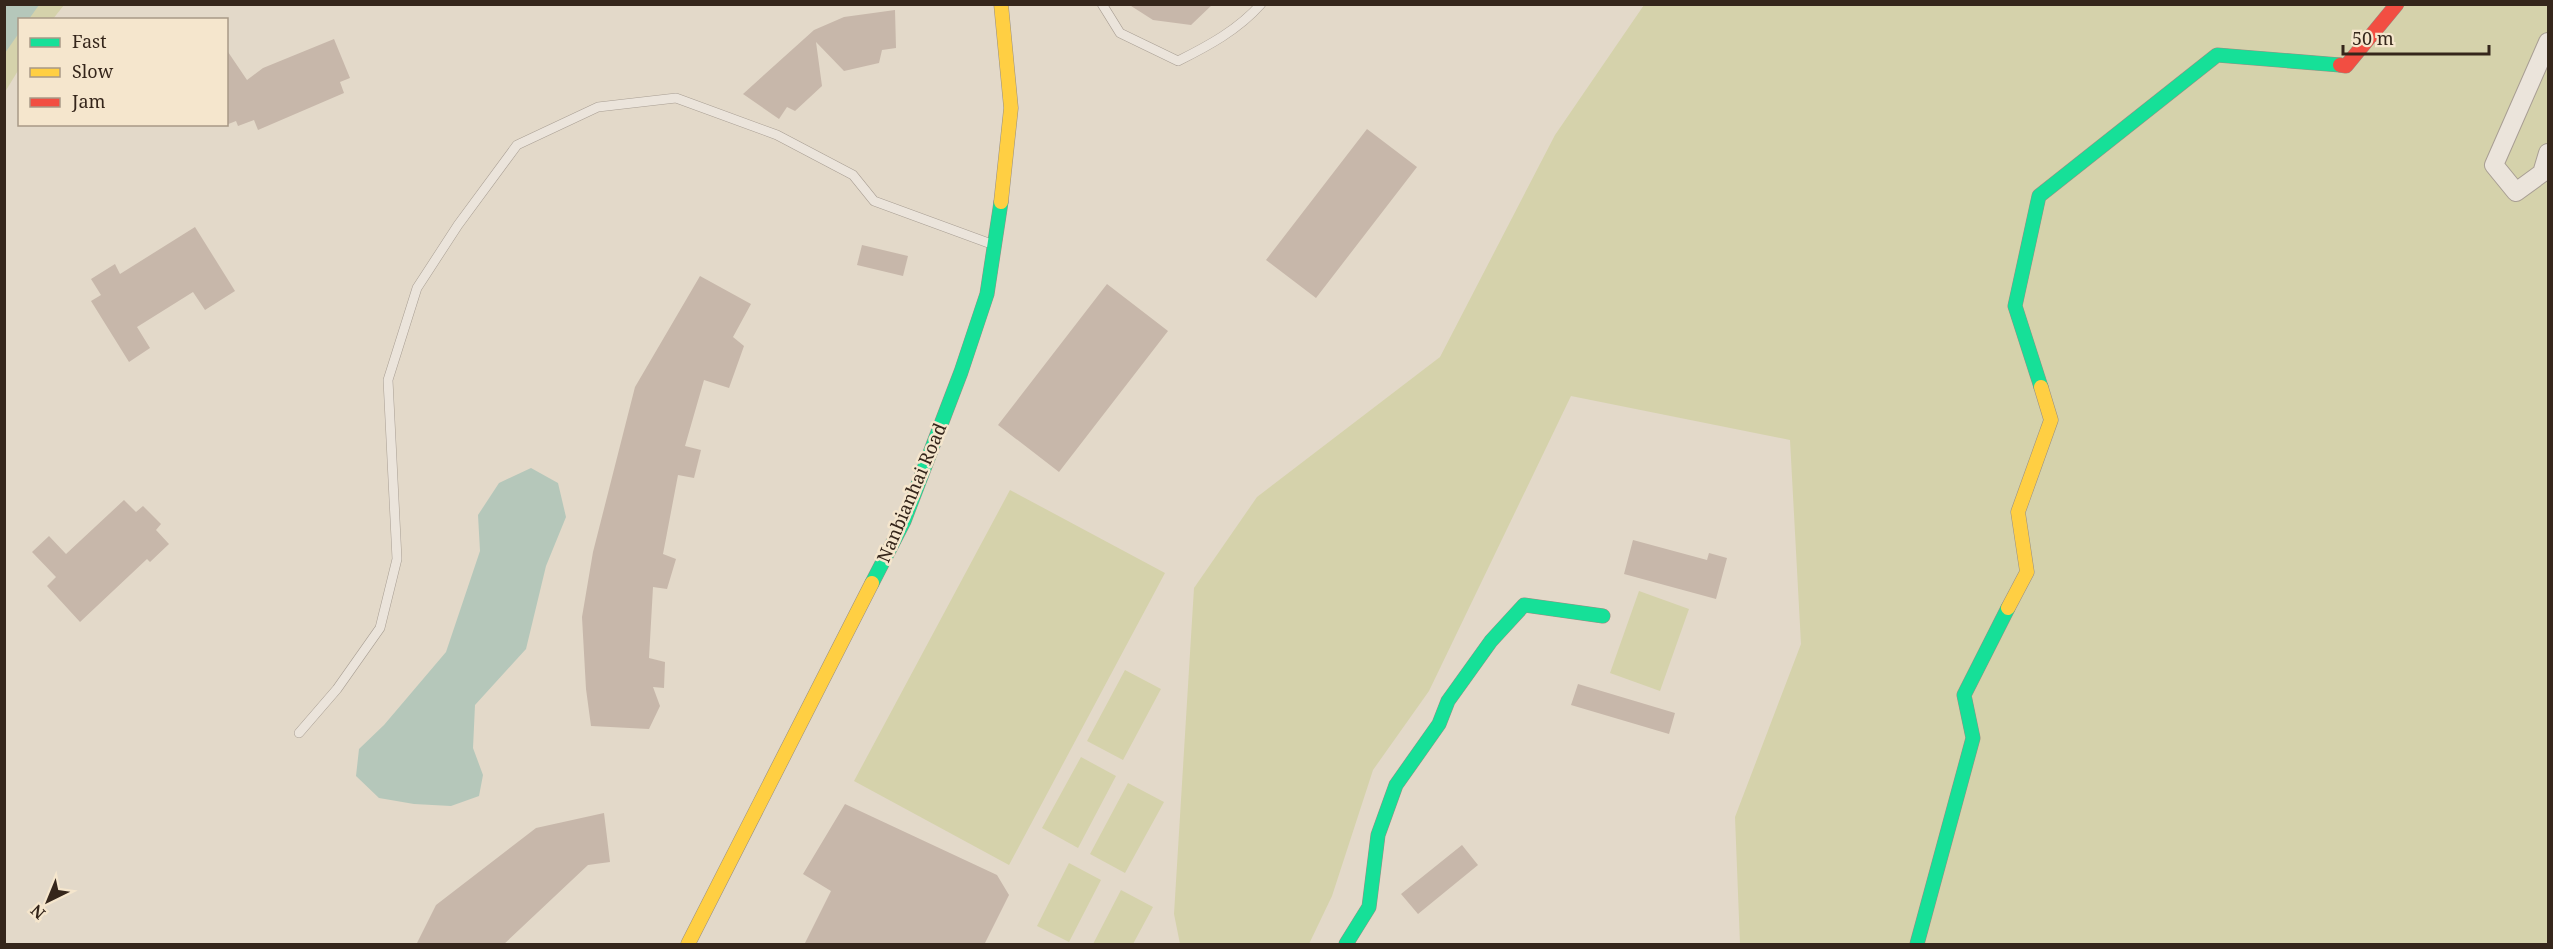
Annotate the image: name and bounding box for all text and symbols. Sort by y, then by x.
legend [18,18,228,126]
scale bar [2343,18,2488,56]
text: 50 m [2352,26,2394,50]
text: Fast [72,29,107,53]
text: Slow [72,59,114,83]
text: Jam [71,89,106,113]
street label: Nanbianhai Road [871,419,951,566]
north arrow [18,871,78,931]
text: N [25,899,50,924]

